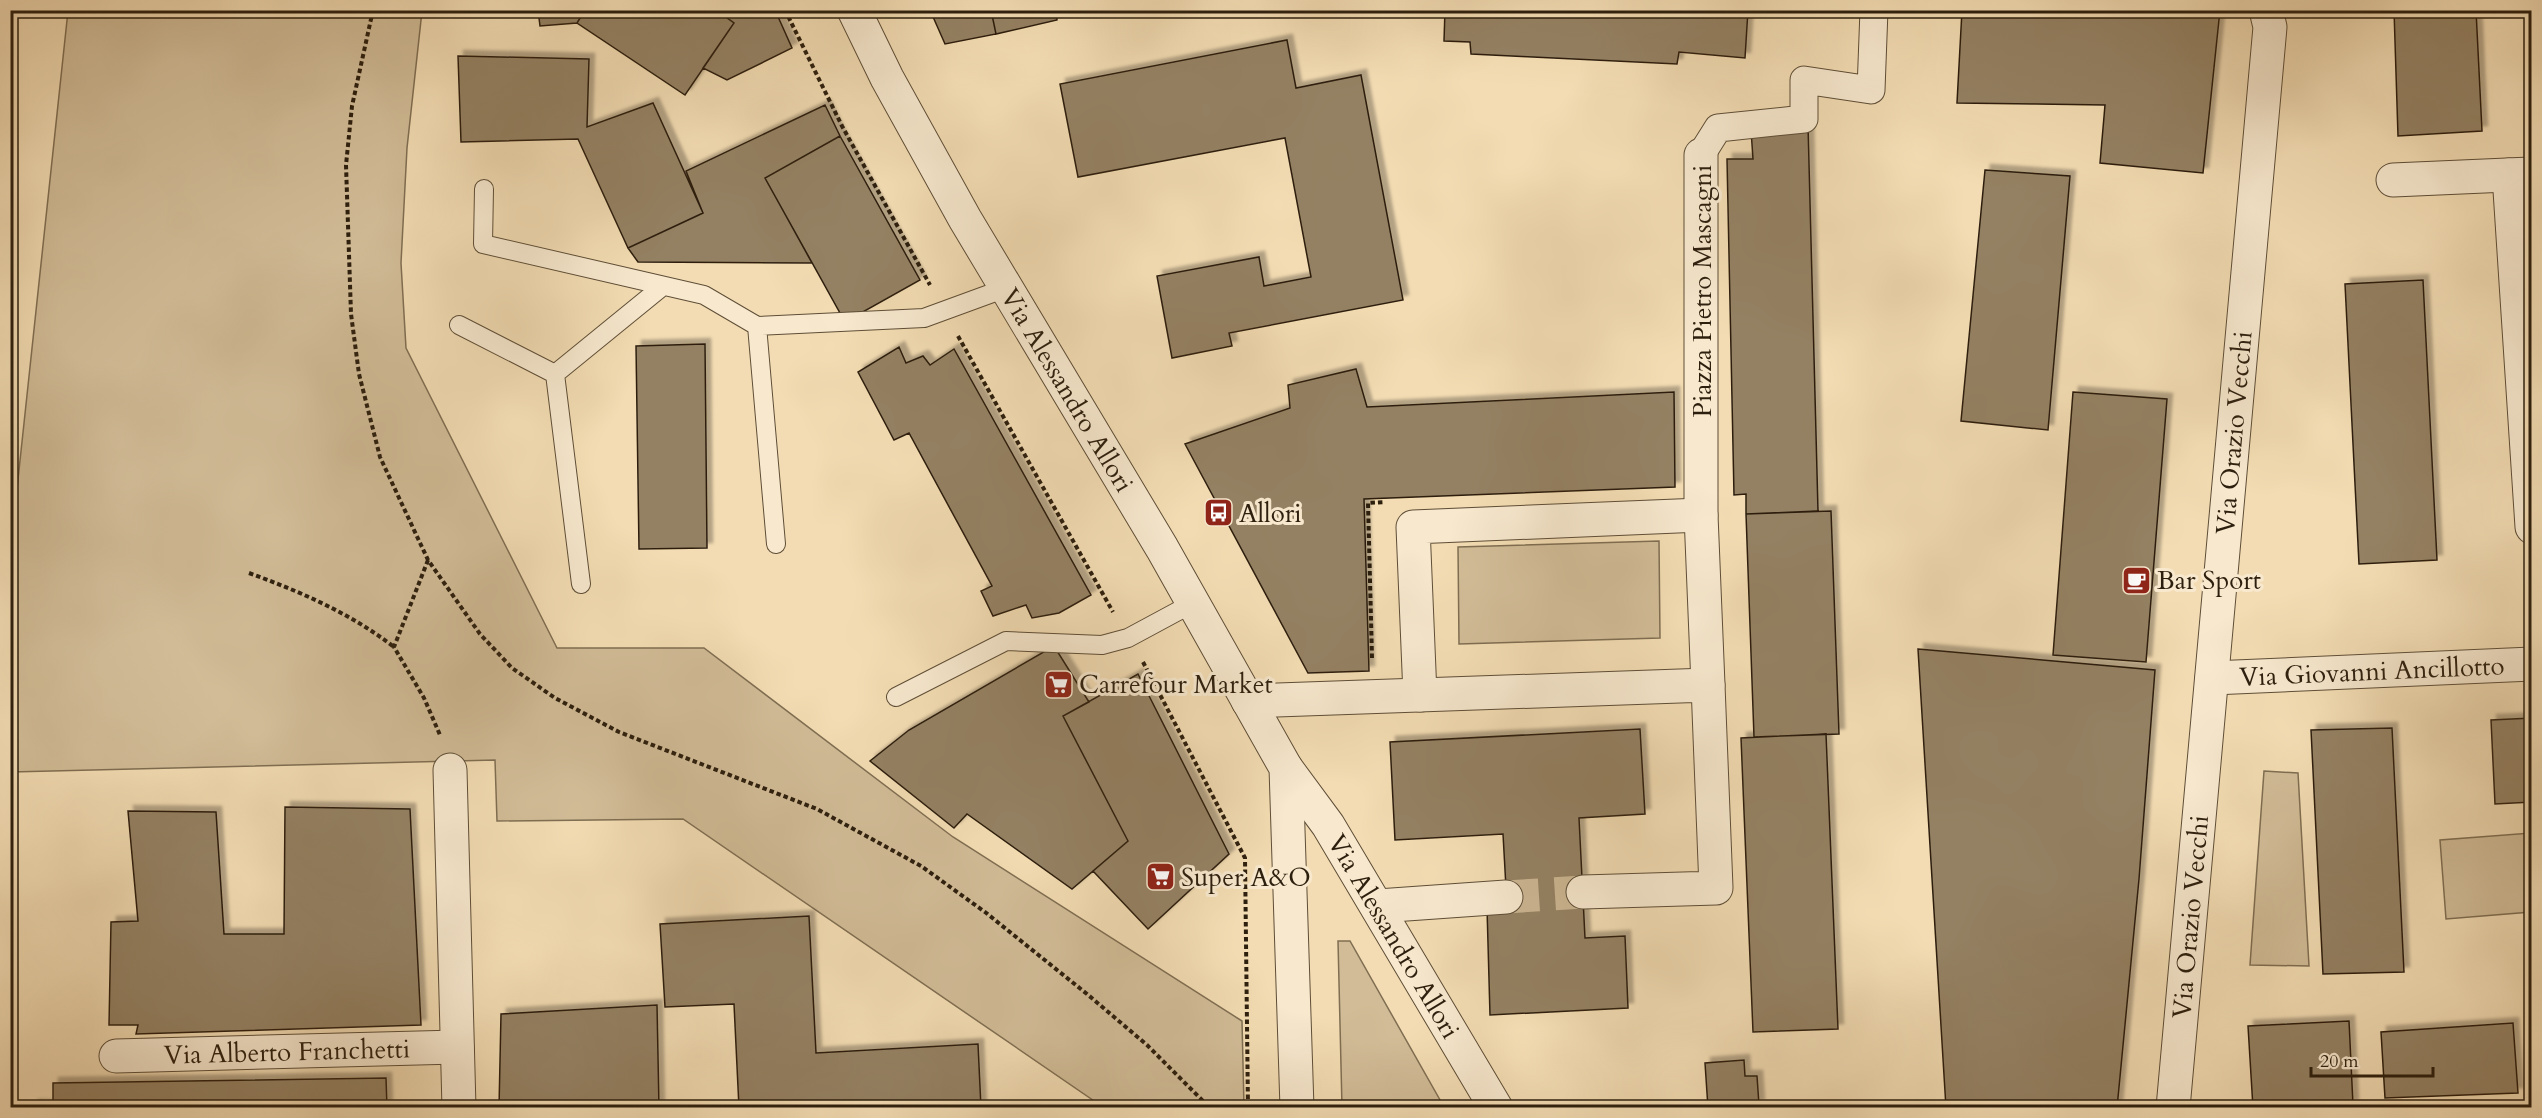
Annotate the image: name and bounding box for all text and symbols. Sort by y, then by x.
street label: Piazza Pietro Mascagni [1685,165,1720,417]
street label: Via Alessandro Allori [993,281,1142,498]
street label: Via Orazio Vecchi [2207,330,2260,536]
place label: Allori [1239,496,1302,531]
bus stop icon: Allori [1202,497,1234,529]
place label: Bar Sport [2157,563,2261,598]
cafe icon: Bar Sport [2120,564,2152,596]
street label: Via Giovanni Ancillotto [2239,648,2505,694]
place label: Carrefour Market [1079,667,1273,702]
supermarket icon: Carrefour Market [1042,668,1074,700]
street label: Via Orazio Vecchi [2164,814,2217,1020]
street label: Via Alessandro Allori [1320,827,1468,1045]
place label: Super A&O [1181,860,1311,895]
supermarket icon: Super A&O [1144,861,1176,893]
street label: Via Alberto Franchetti [163,1031,411,1072]
scale bar [2311,1040,2432,1078]
text: 20 m [2320,1049,2359,1074]

